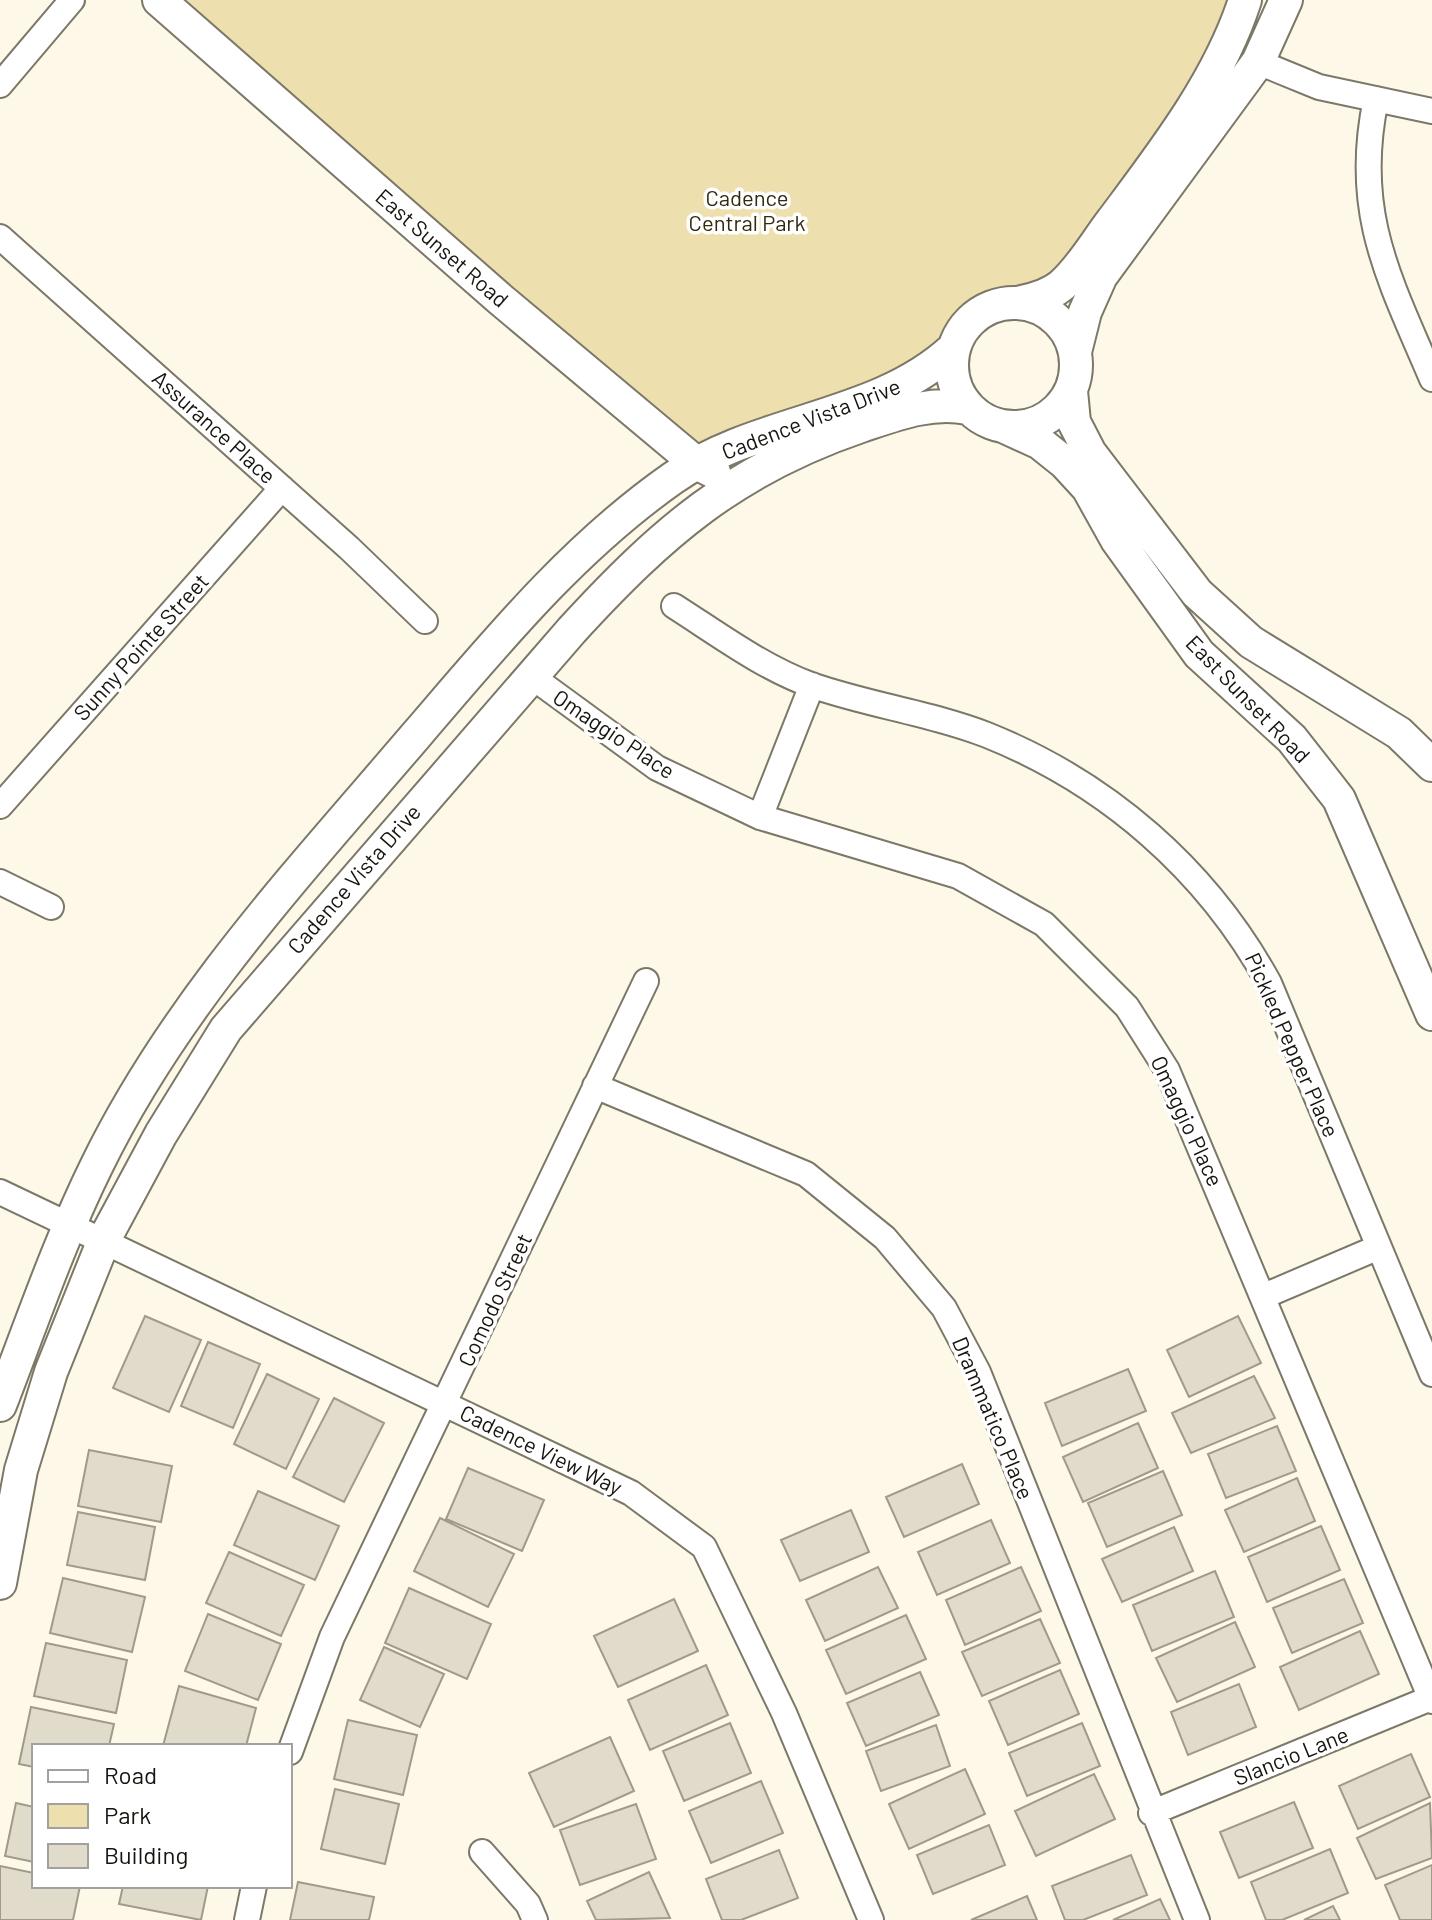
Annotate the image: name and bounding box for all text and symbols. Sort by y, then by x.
street label: East Sunset Road [371,183,514,312]
park label: Cadence Central Park [689,184,805,235]
street label: Assurance Place [148,364,282,488]
street label: Cadence Vista Drive [718,372,904,464]
street label: Sunny Pointe Street [67,568,213,725]
street label: East Sunset Road [1181,629,1316,767]
street label: Omaggio Place [549,683,680,783]
street label: Cadence Vista Drive [281,798,425,958]
street label: Pickled Pepper Place [1240,948,1345,1141]
street label: Omaggio Place [1146,1051,1230,1190]
street label: Comodo Street [452,1229,536,1370]
street label: Drammatico Place [948,1332,1040,1503]
street label: Cadence View Way [456,1399,627,1500]
street label: Slancio Lane [1229,1720,1352,1790]
legend [32,1744,292,1888]
text: Road [104,1760,157,1789]
text: Park [104,1800,151,1829]
text: Building [104,1840,188,1869]

